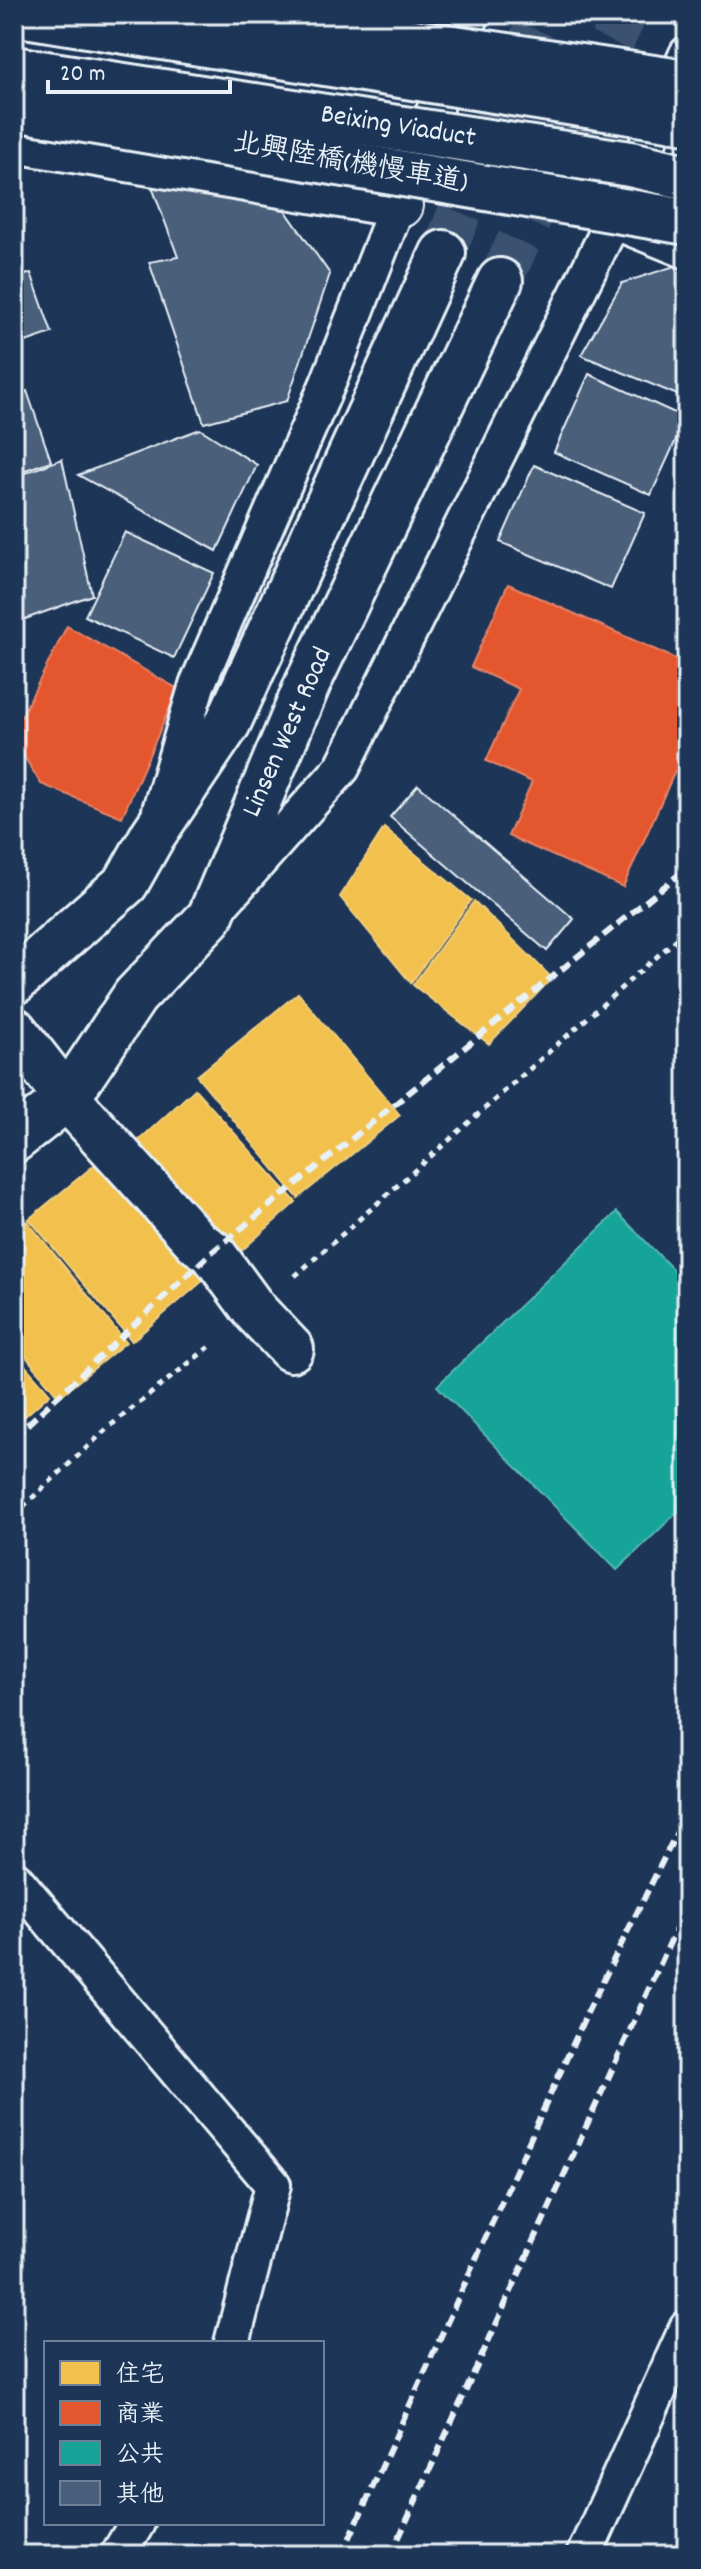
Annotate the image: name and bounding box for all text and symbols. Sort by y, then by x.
scale bar [48,44,230,94]
text: 20 m [60,58,106,92]
street label: Beixing Viaduct [318,96,478,160]
street label: 北興陸橋(機慢車道) [229,125,471,205]
street label: Linsen West Road [234,642,344,824]
legend [44,2341,324,2525]
text: 住宅 [116,2359,164,2393]
text: 商業 [116,2399,164,2433]
text: 公共 [116,2439,164,2473]
text: 其他 [116,2479,164,2513]

